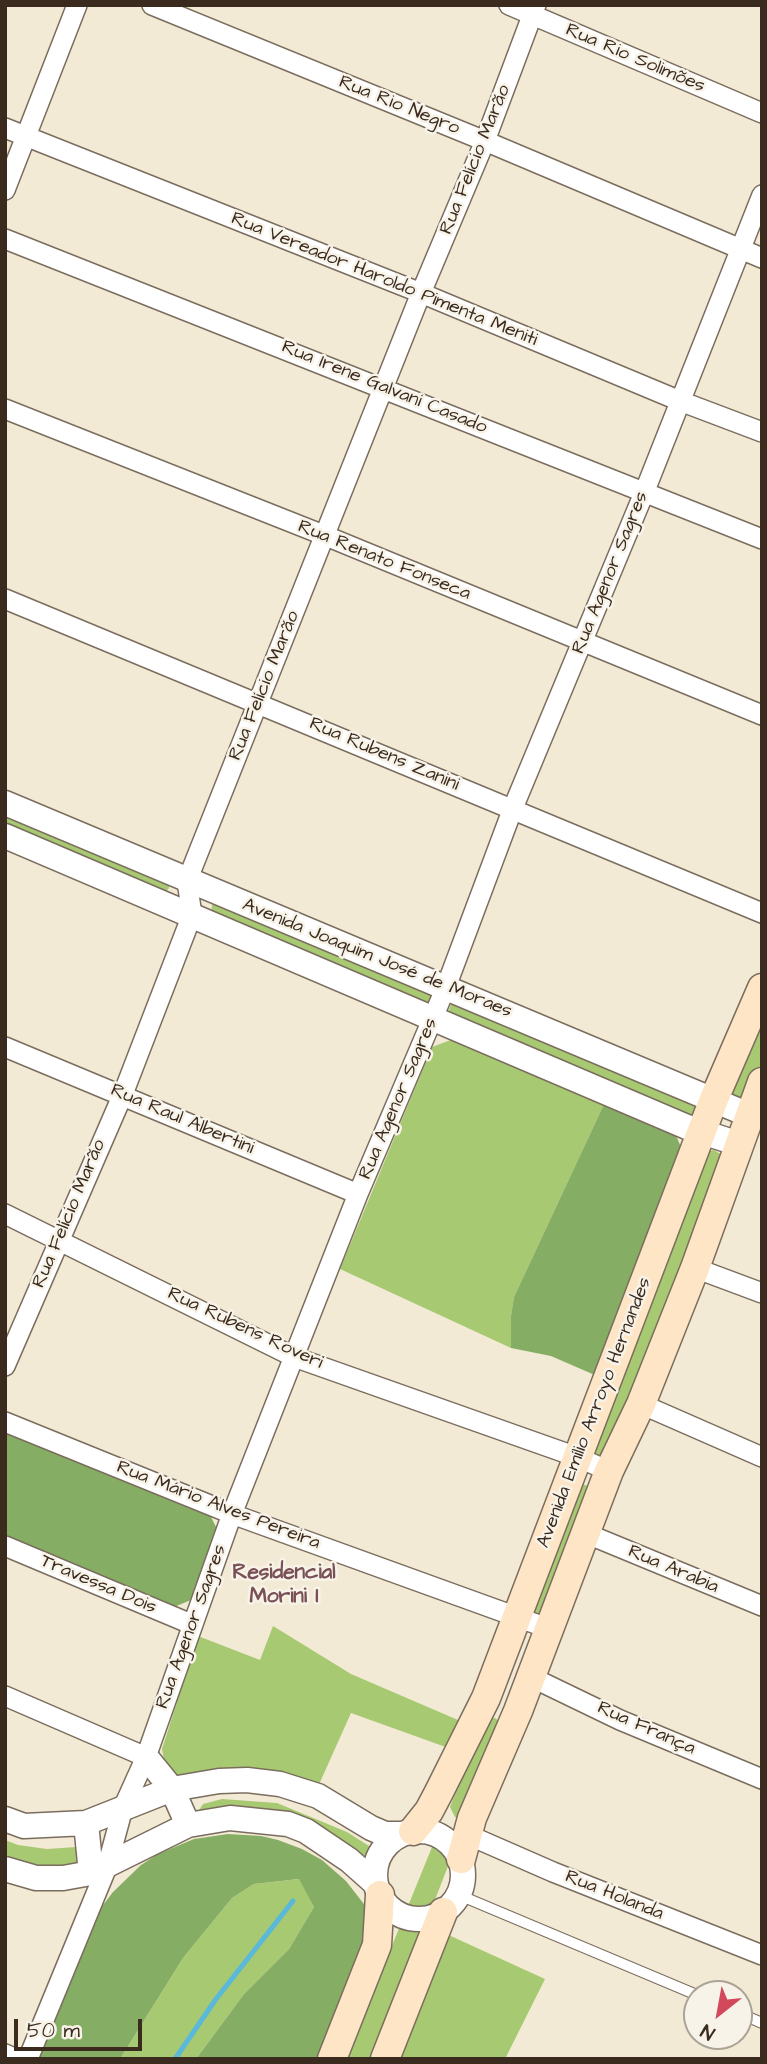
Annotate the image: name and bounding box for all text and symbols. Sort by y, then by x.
street label: Rua Rio Solimões [562,19,708,99]
street label: Rua Rio Negro [335,71,463,141]
street label: Rua Felício Marão [436,82,516,238]
street label: Rua Vereador Haroldo Pimenta Meniti [227,208,541,352]
street label: Rua Irene Galvani Casado [278,336,490,440]
street label: Rua Agenor Sagres [568,489,654,657]
street label: Rua Renato Fonseca [294,516,474,606]
street label: Rua Felício Marão [225,608,305,764]
street label: Rua Rubens Zanini [306,713,462,797]
street label: Avenida Joaquim José de Moraes [239,894,515,1024]
street label: Rua Agenor Sagres [355,1015,443,1183]
street label: Rua Raul Albertini [107,1080,257,1160]
street label: Rua Felício Marão [28,1136,112,1292]
street label: Avenida Emílio Arroyo Hernandes [533,1275,657,1551]
street label: Rua Rubens Roveri [164,1283,326,1375]
street label: Rua Mário Alves Pereira [113,1457,323,1555]
street label: Rua Arabia [624,1541,722,1599]
street label: Rua Agenor Sagres [152,1542,232,1712]
street label: Travessa Dois [37,1550,159,1620]
district label: Residencial Morini I [232,1561,336,1611]
street label: Rua França [593,1697,699,1761]
street label: Rua Holanda [561,1866,667,1926]
north arrow [683,1980,753,2050]
scale bar [18,2004,145,2048]
text: 50 m [27,2016,80,2045]
text: N [696,2017,720,2046]

